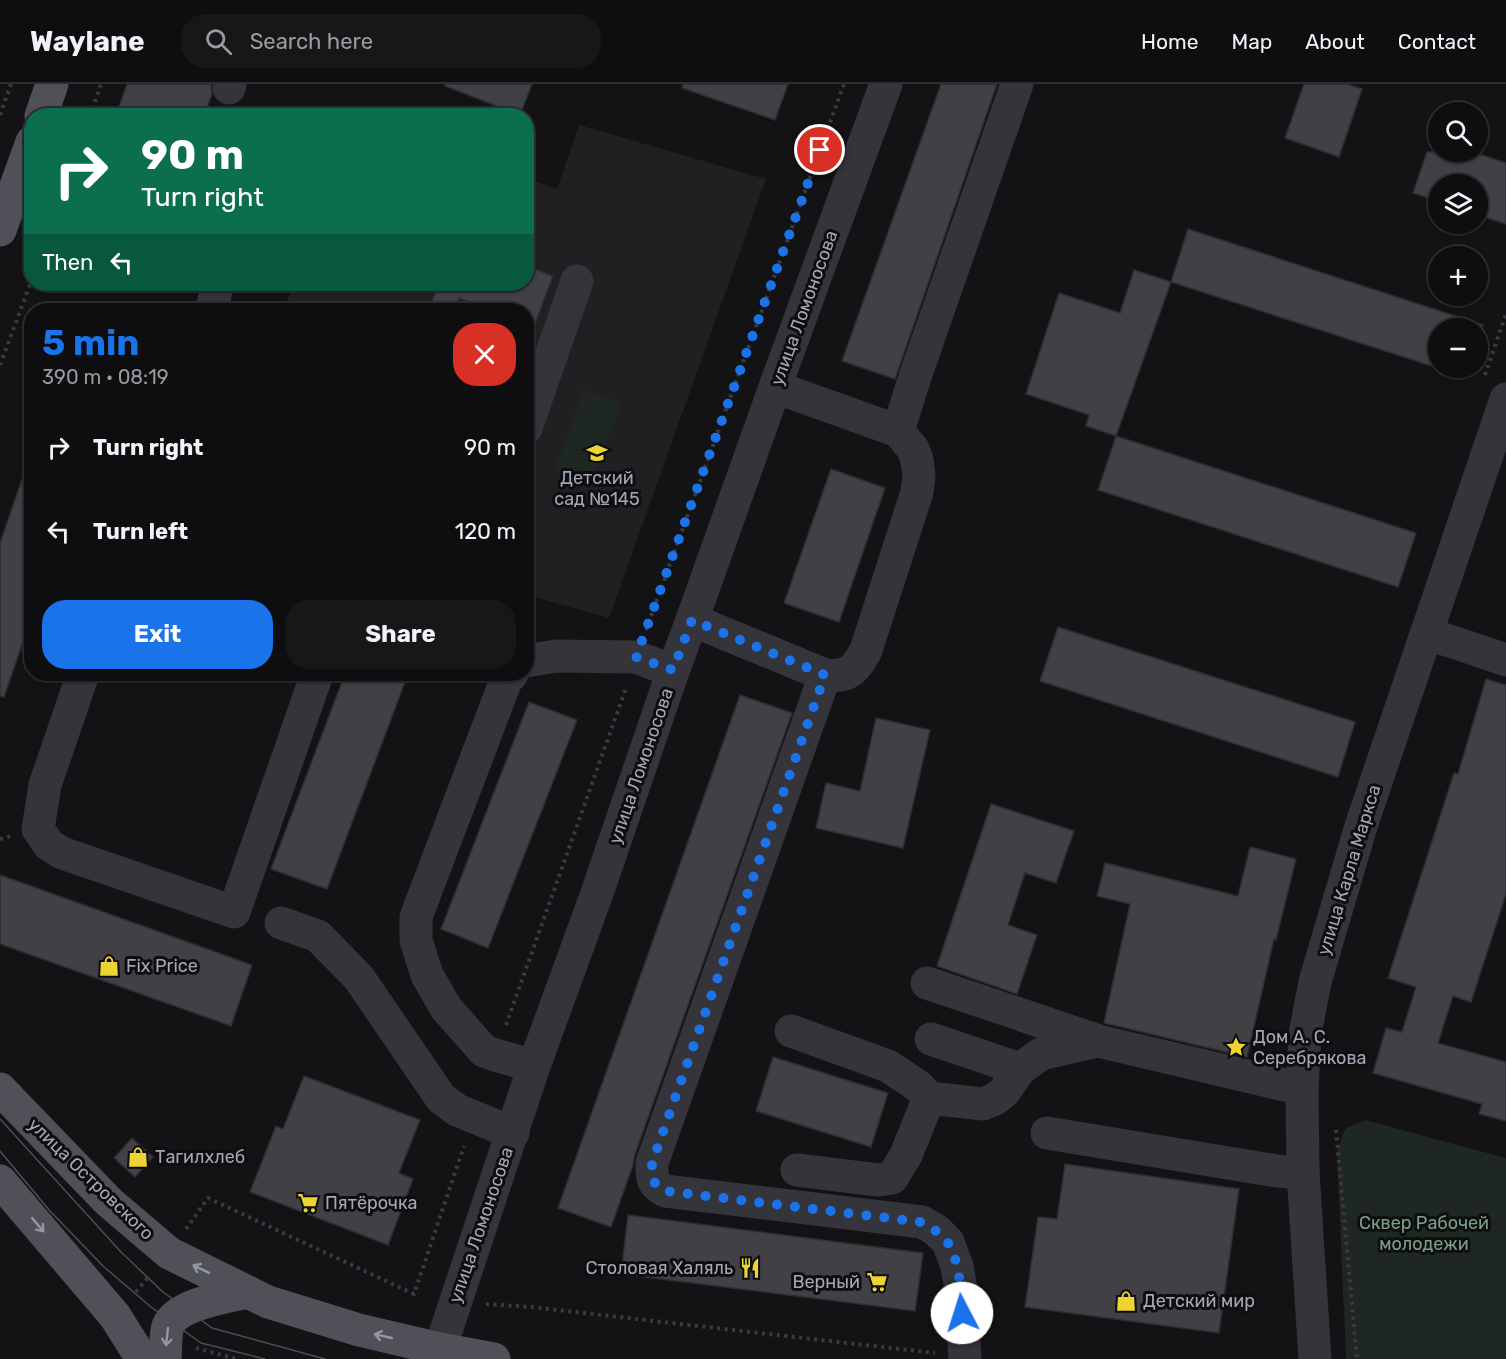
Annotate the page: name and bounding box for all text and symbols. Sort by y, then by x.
search box [181,14,601,68]
text: Waylane [30,25,145,58]
icon: search [202,25,235,58]
text: Search here [250,28,373,55]
text: Home [1141,29,1198,54]
text: Map [1231,29,1272,54]
text: About [1305,29,1365,54]
text: Contact [1398,29,1476,54]
map controls [1428,102,1488,378]
button: search [1428,102,1488,162]
pin [794,124,845,175]
text: 90 m [141,130,244,180]
icon: right [42,132,120,210]
icon: arrive [803,133,836,166]
button: layers [1428,174,1488,234]
text: Turn right [141,181,264,213]
street label: улица Ломоносова [766,227,842,389]
icon: left [105,246,138,279]
button: + [1428,246,1488,306]
text: Then [42,249,93,276]
button: − [1428,318,1488,378]
text: 5 min [42,321,139,364]
button: close [453,323,516,386]
text: 390 m · 08:19 [42,365,169,389]
icon: right [42,431,75,464]
text: Turn right [93,434,203,461]
text: 90 m [464,434,516,461]
school or university icon: Детский сад №145 [585,441,609,465]
place label: Детский сад №145 [554,467,640,510]
icon: left [42,515,75,548]
text: Turn left [93,518,188,545]
text: 120 m [455,518,516,545]
button: Exit [42,600,273,669]
button: Share [285,600,516,669]
street label: улица Ломоносова [604,685,678,847]
street label: улица Карла Маркса [1313,782,1385,958]
shop icon: Fix Price [97,954,121,978]
place label: Fix Price [126,955,198,977]
place label: Дом А. С. Серебрякова [1253,1026,1366,1069]
place icon: Дом А. С. Серебрякова [1224,1035,1248,1059]
street label: улица Островского [24,1113,158,1245]
street label: улица Ломоносова [444,1144,518,1306]
shop icon: Тагилхлеб [126,1145,150,1169]
place label: Тагилхлеб [155,1146,245,1168]
supermarket icon: Пятёрочка [296,1191,320,1215]
place label: Пятёрочка [325,1192,418,1214]
park label: Сквер Рабочей молодежи [1359,1212,1489,1255]
one-way arrow [31,1217,45,1232]
restaurant icon: Столовая Халяль [738,1256,762,1280]
place label: Столовая Халяль [586,1257,733,1279]
one-way arrow [192,1262,210,1274]
supermarket icon: Верный [865,1270,889,1294]
place label: Верный [793,1271,860,1293]
position arrow [930,1281,994,1345]
shop icon: Детский мир [1114,1289,1138,1313]
place label: Детский мир [1143,1290,1255,1312]
one-way arrow [161,1327,172,1347]
one-way arrow [374,1329,393,1341]

